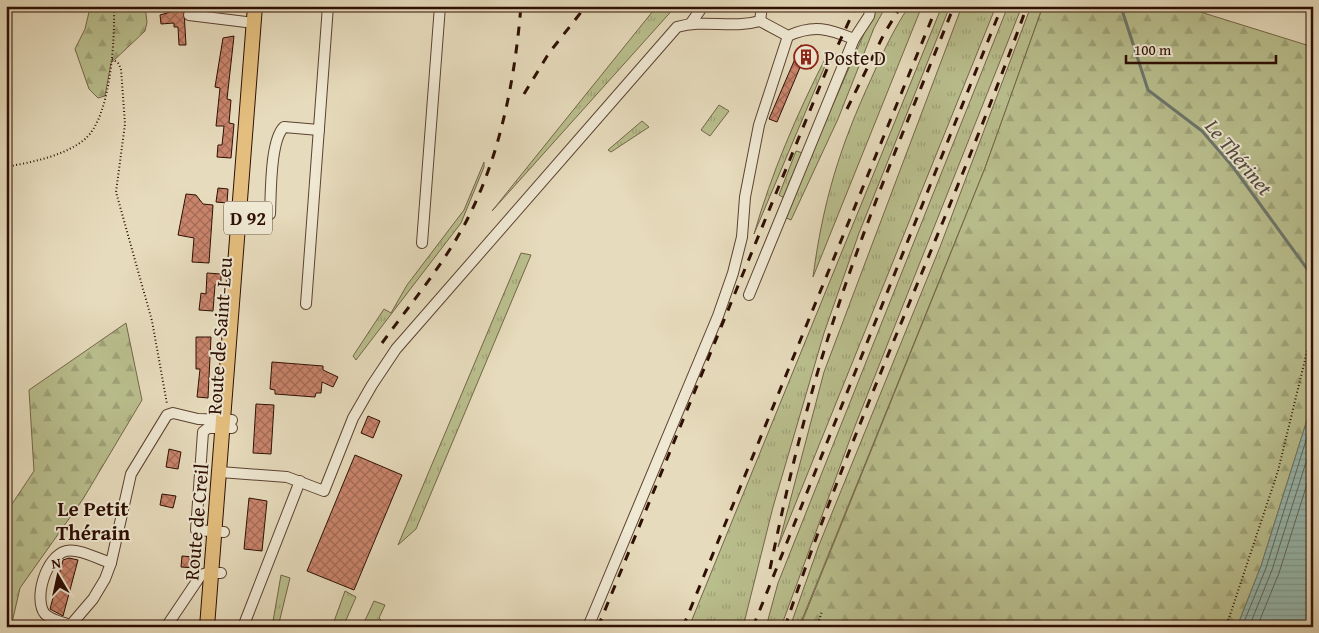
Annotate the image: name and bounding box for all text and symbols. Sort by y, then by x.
scale bar [1126,32,1276,64]
text: 100 m [1134,39,1172,60]
place label: Poste D [824,43,886,72]
building icon: Poste D [793,44,819,70]
water label: Le Thérinet [1197,111,1280,202]
road number: D 92 [224,202,272,234]
street label: Route de Saint-Leu [199,256,239,416]
street label: Route de Creil [176,462,216,582]
district label: Le Petit Thérain [56,493,131,548]
north arrow [32,550,82,600]
text: N [50,552,63,574]

